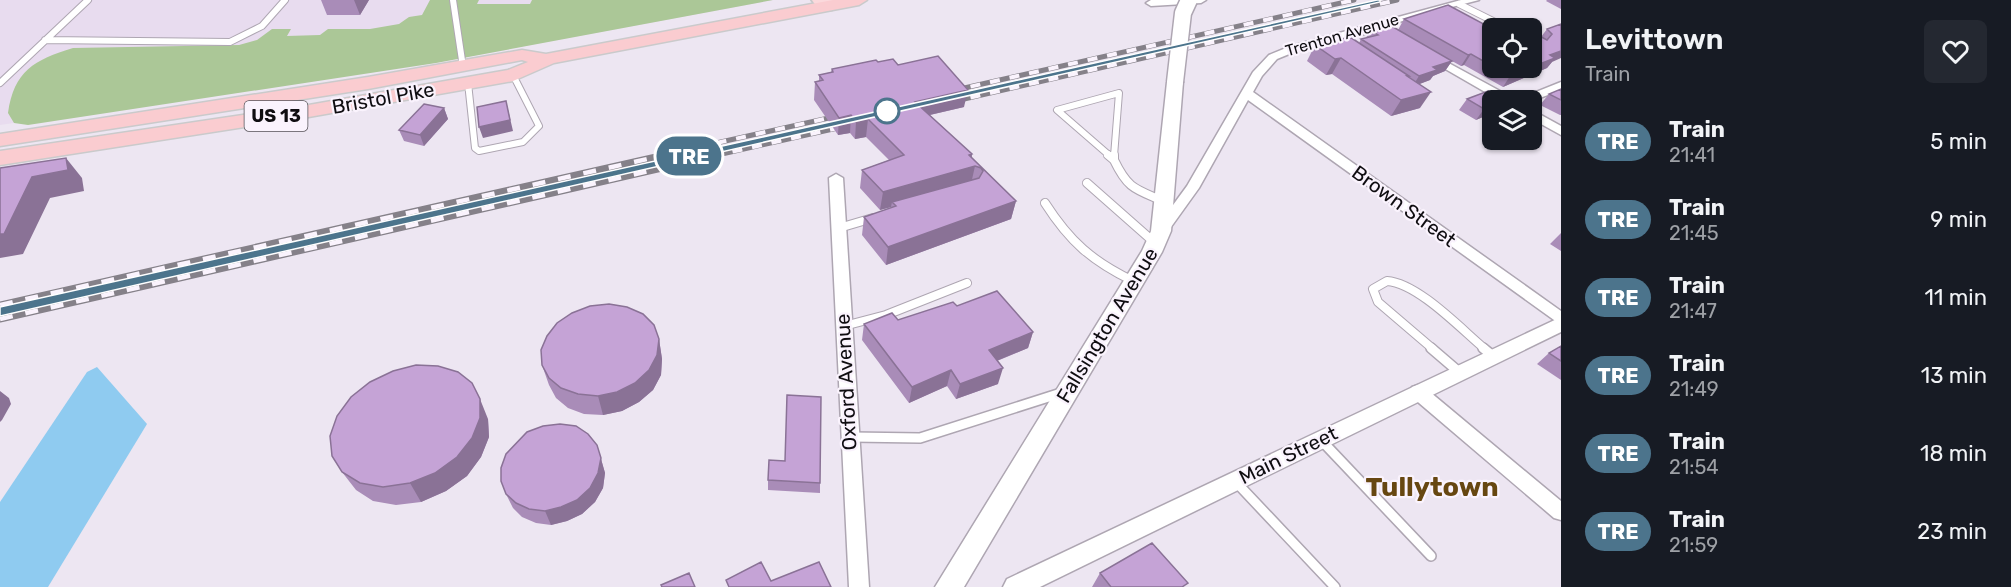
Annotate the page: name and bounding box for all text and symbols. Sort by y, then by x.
street label: Trenton Avenue [1283,10,1401,60]
map controls [1482,18,1542,150]
button: locate [1482,18,1542,78]
button: heart [1924,20,1987,83]
text: Levittown [1585,23,1724,56]
text: Train [1585,62,1630,86]
street label: Bristol Pike [330,77,436,119]
button: layers [1482,90,1542,150]
unlabelled marker [874,98,900,124]
road number: US 13 [244,101,308,131]
text: Train [1669,116,1725,143]
text: 5 min [1930,128,1987,155]
text: TRE [1597,129,1639,154]
line badge: TRE [654,136,724,176]
text: 21:41 [1669,143,1715,167]
text: TRE [668,144,710,169]
street label: Brown Street [1347,160,1461,252]
text: Train [1669,194,1725,221]
text: 9 min [1930,206,1987,233]
text: TRE [1597,207,1639,232]
text: 21:45 [1669,221,1719,245]
street label: Fallsington Avenue [1051,243,1163,407]
text: Train [1669,272,1725,299]
text: 11 min [1925,284,1987,311]
text: TRE [1597,285,1639,310]
text: 21:47 [1669,299,1717,323]
street label: Oxford Avenue [830,313,862,451]
text: Train [1669,350,1725,377]
text: 13 min [1921,362,1987,389]
text: TRE [1597,363,1639,388]
text: 21:49 [1669,377,1719,401]
street label: Main Street [1235,421,1341,489]
text: Train [1669,428,1725,455]
text: 18 min [1920,440,1987,467]
text: TRE [1597,441,1639,466]
text: 21:54 [1669,455,1719,479]
district label: Tullytown [1365,471,1499,503]
text: Train [1669,506,1725,533]
text: 23 min [1917,518,1987,545]
text: TRE [1597,519,1639,544]
text: 21:59 [1669,533,1718,557]

